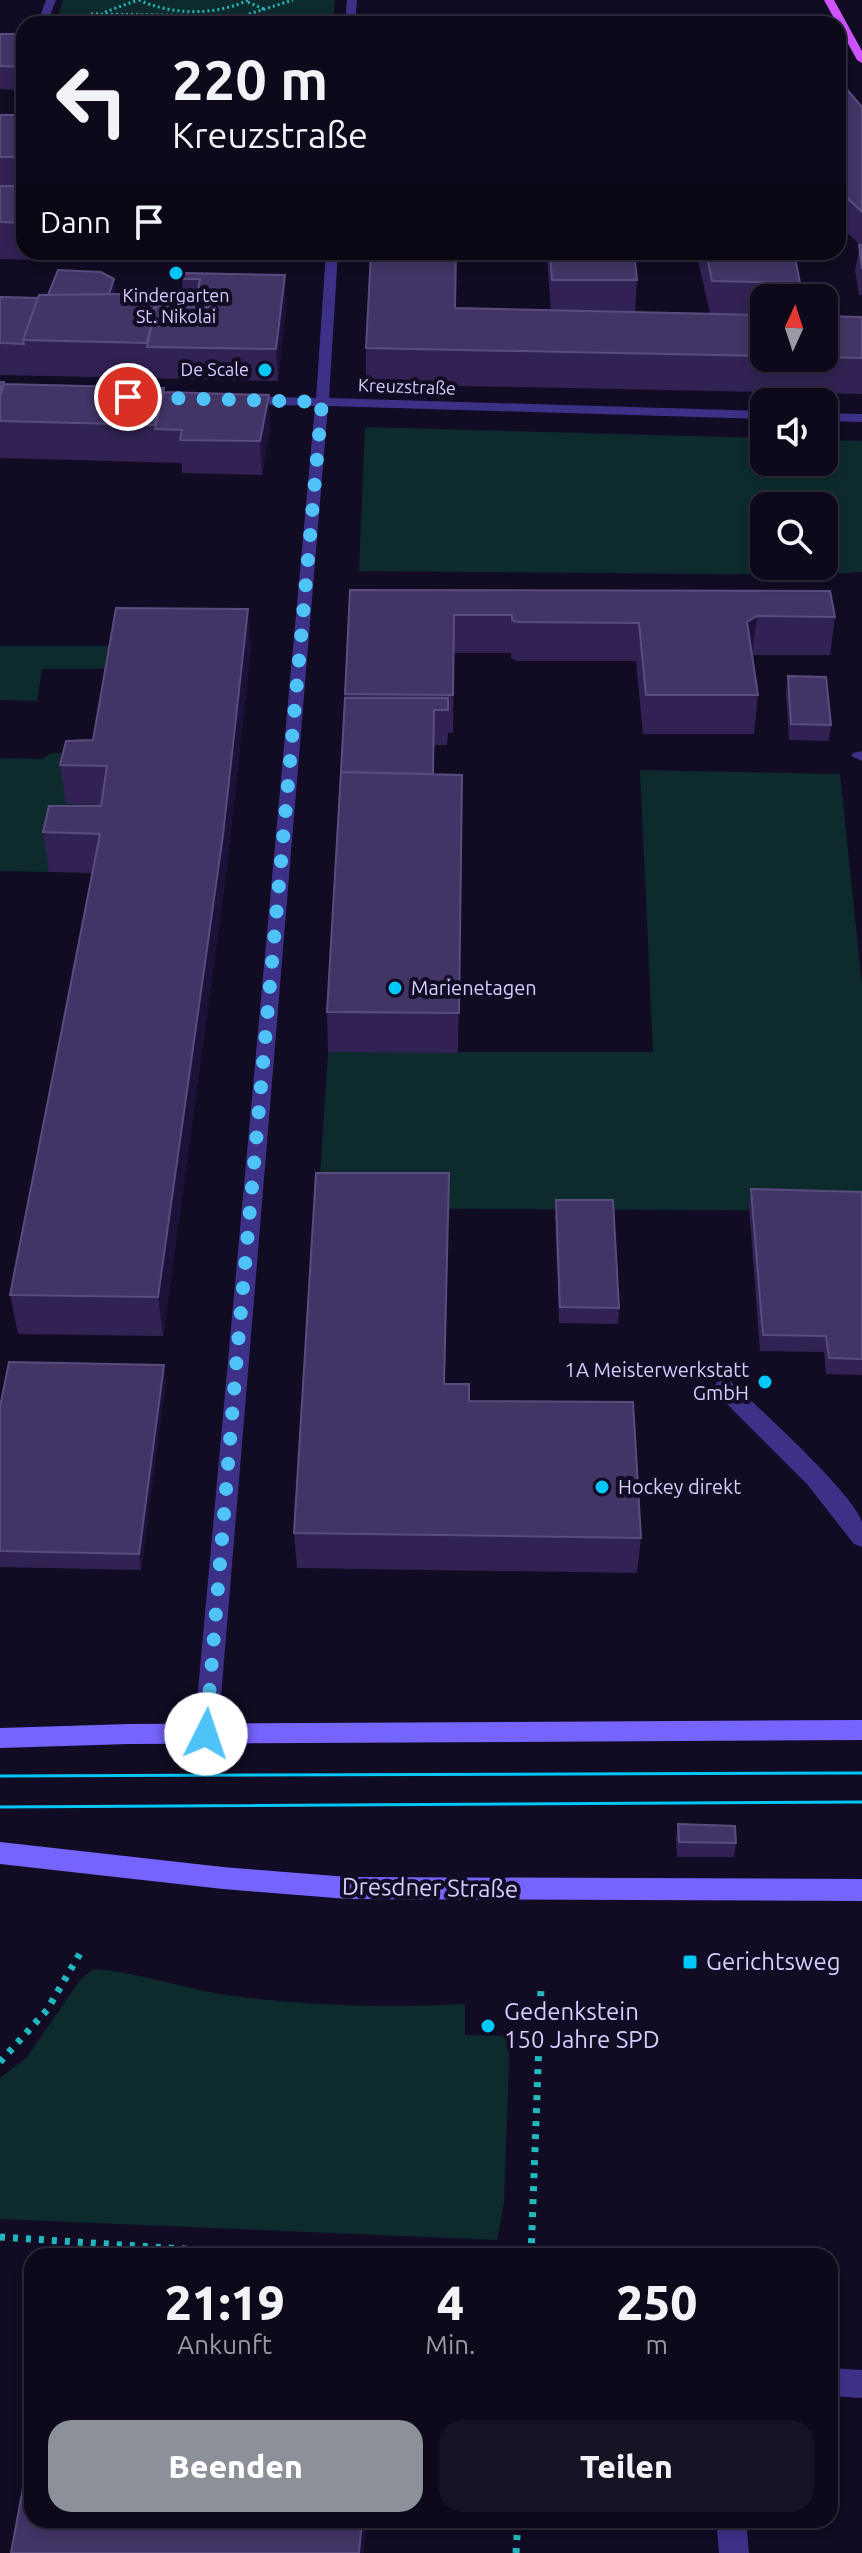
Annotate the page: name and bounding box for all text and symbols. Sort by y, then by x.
icon: left [40,48,144,152]
text: 220 m [172,48,328,111]
text: Kreuzstraße [172,114,368,155]
icon: arrive [127,200,171,244]
text: Dann [40,205,111,239]
marker: Kindergarten St. Nikolai [167,264,185,282]
north arrow [750,284,838,372]
map controls [750,284,838,580]
place label: Kindergarten St. Nikolai [123,285,229,326]
place label: De Scale [181,359,249,379]
marker: De Scale [256,361,274,379]
pin [94,363,162,431]
street label: Kreuzstraße [358,374,456,398]
icon: arrive [106,375,150,419]
button: sound [750,388,838,476]
button: search [750,492,838,580]
place label: Marienetagen [411,976,537,999]
marker: Marienetagen [386,979,404,997]
place label: 1A Meisterwerkstatt GmbH [565,1358,749,1404]
marker: 1A Meisterwerkstatt GmbH [756,1373,774,1391]
place label: Hockey direkt [618,1475,741,1498]
marker: Hockey direkt [593,1478,611,1496]
position arrow [164,1692,248,1776]
street label: Dresdner Straße [342,1872,518,1903]
place label: Gerichtsweg [706,1948,840,1975]
marker: Gerichtsweg [681,1953,699,1971]
place label: Gedenkstein 150 Jahre SPD [504,1998,660,2053]
marker: Gedenkstein 150 Jahre SPD [479,2017,497,2035]
text: 21:19 [165,2275,285,2329]
text: 4 [437,2275,464,2329]
text: 250 [616,2275,697,2329]
text: Ankunft [177,2330,272,2359]
text: Min. [425,2330,476,2359]
text: m [646,2330,668,2359]
button: Beenden [48,2420,423,2512]
button: Teilen [439,2420,814,2512]

